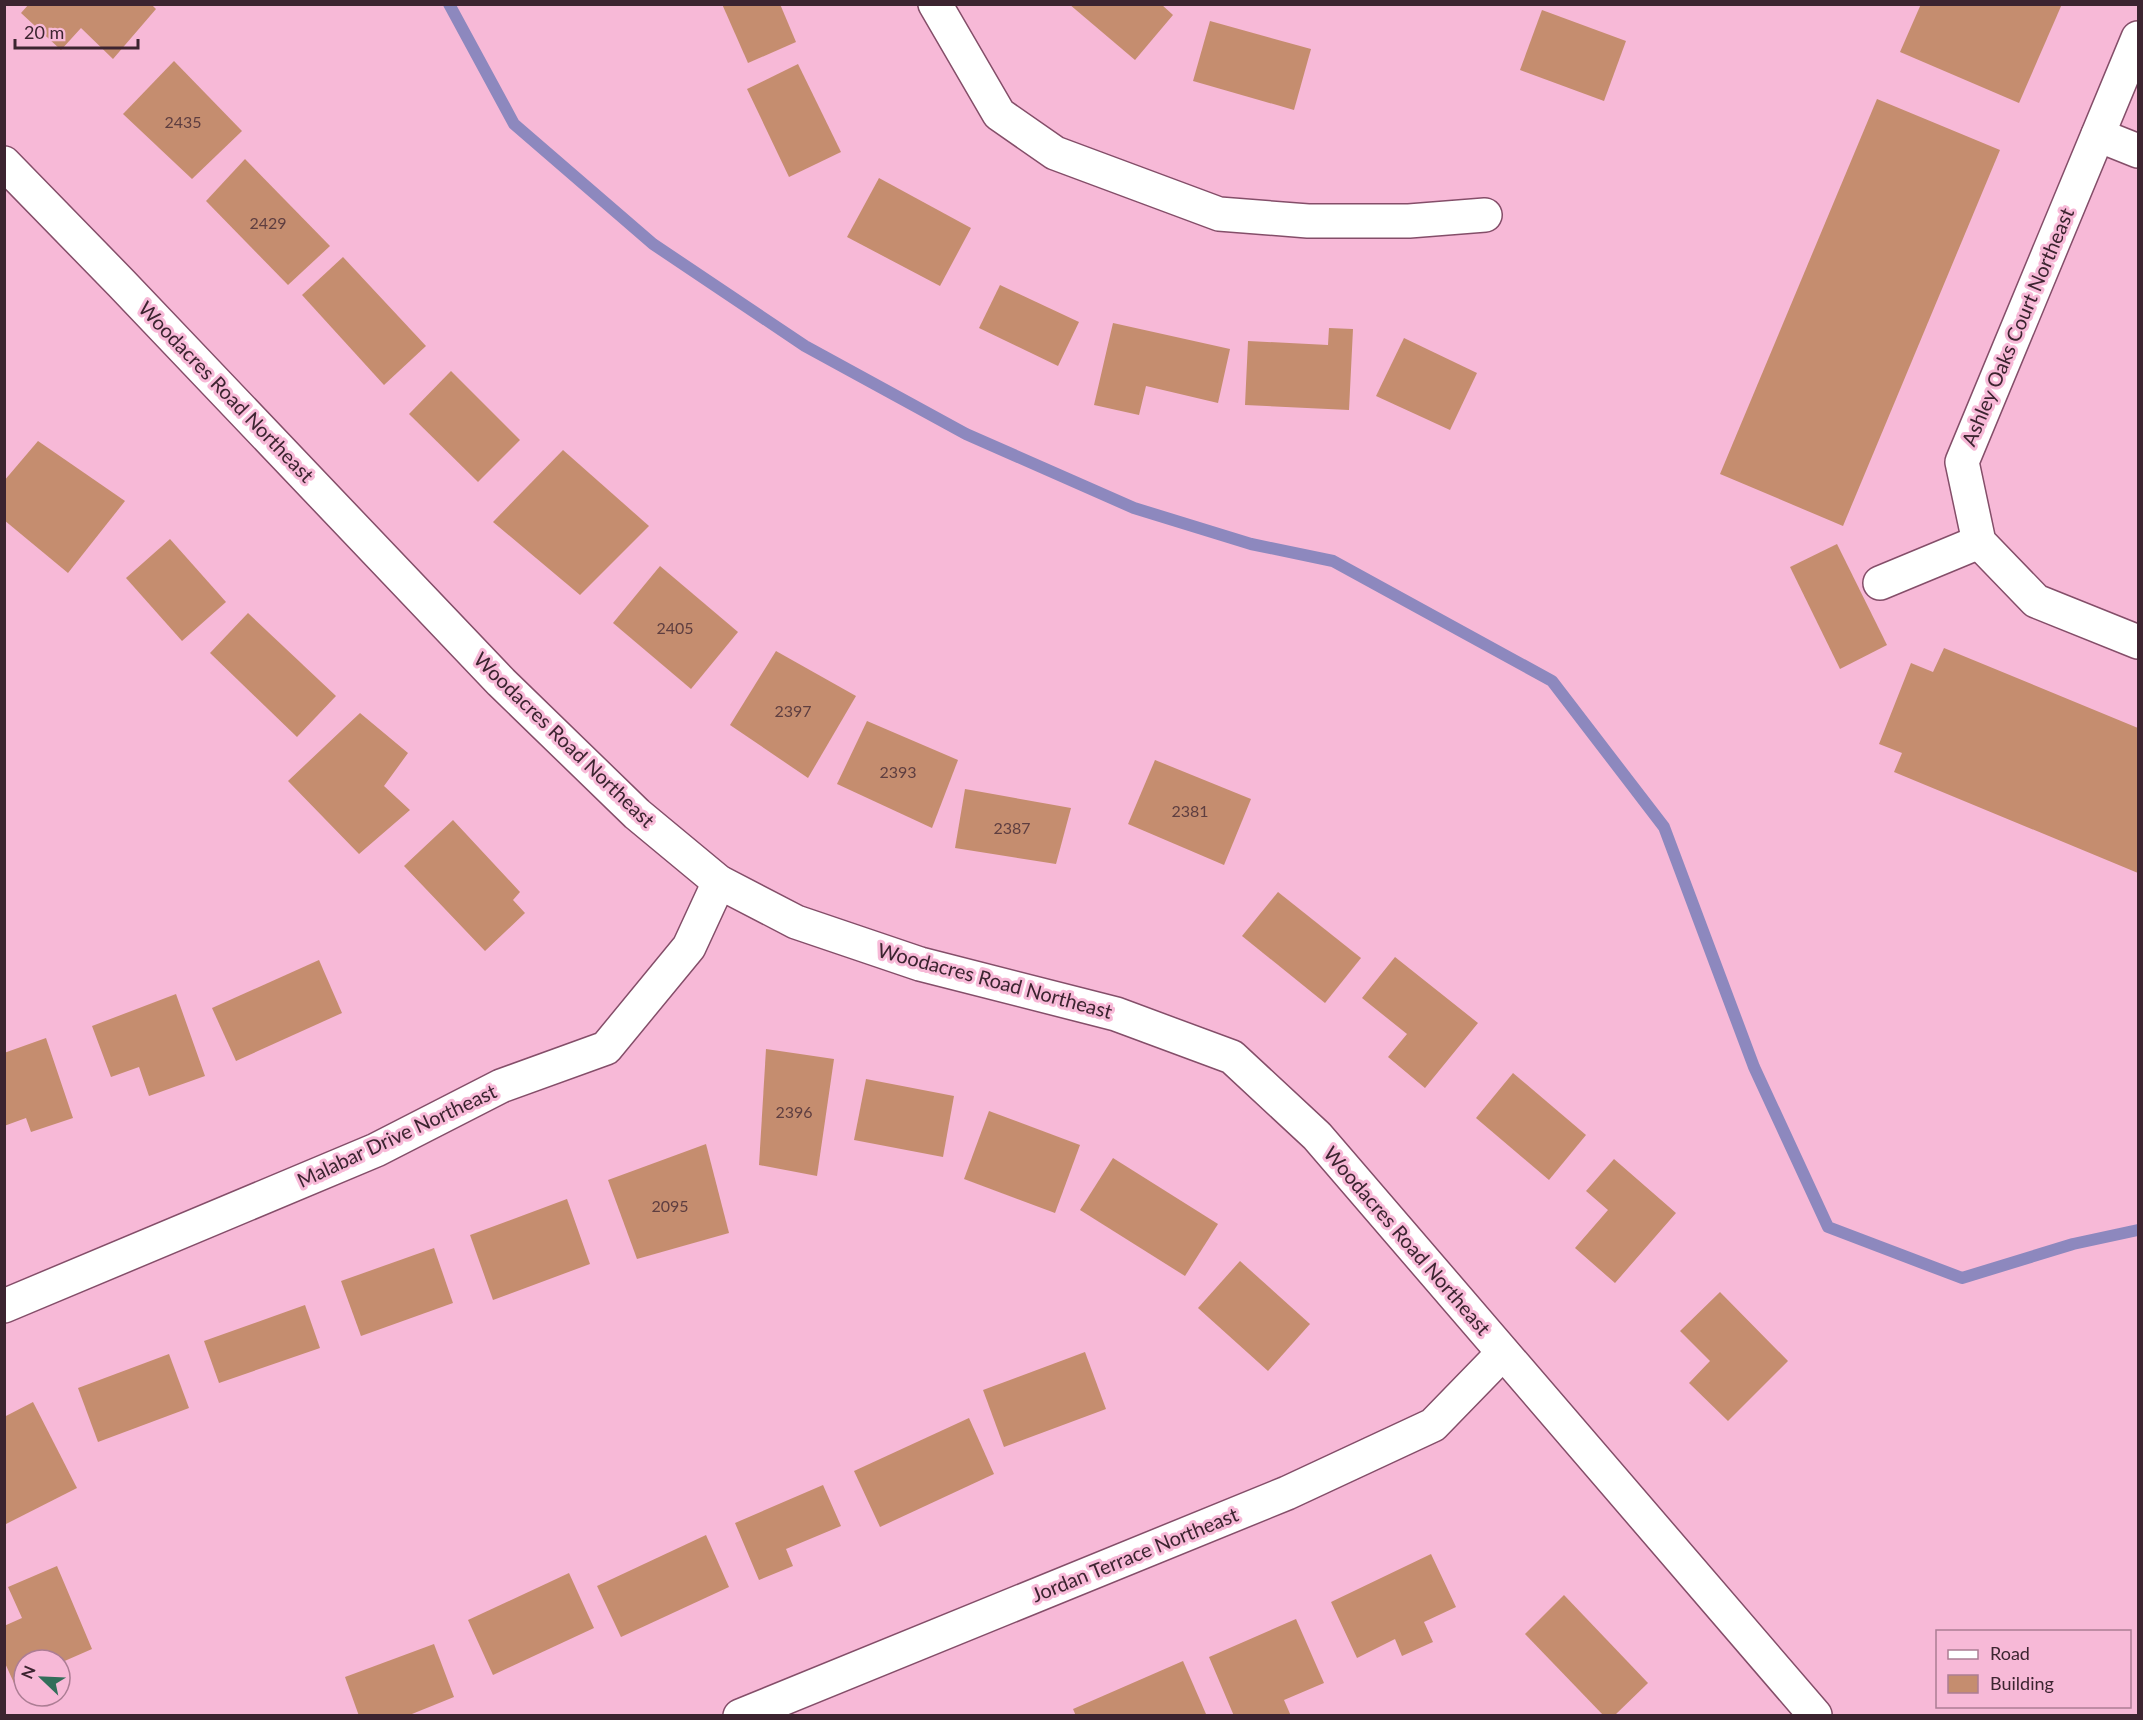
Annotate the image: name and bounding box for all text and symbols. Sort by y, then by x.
scale bar [15,12,138,50]
text: 20 m [24,21,64,43]
house number: 2435 [164,112,202,131]
street label: Ashley Oaks Court Northeast [1956,204,2078,449]
house number: 2429 [249,213,287,232]
street label: Woodacres Road Northeast [134,296,319,487]
house number: 2405 [656,618,694,637]
street label: Woodacres Road Northeast [469,647,660,832]
house number: 2397 [774,701,812,720]
house number: 2393 [879,762,917,781]
house number: 2381 [1171,801,1209,820]
house number: 2387 [993,818,1031,837]
street label: Woodacres Road Northeast [875,937,1115,1023]
street label: Malabar Drive Northeast [293,1078,500,1192]
house number: 2396 [775,1102,813,1121]
street label: Woodacres Road Northeast [1319,1141,1496,1339]
house number: 2095 [651,1196,689,1215]
street label: Jordan Terrace Northeast [1028,1502,1241,1607]
legend [1936,1630,2131,1708]
text: Road [1990,1642,2030,1664]
north arrow [12,1648,72,1708]
text: N [17,1663,39,1681]
text: Building [1990,1672,2054,1694]

